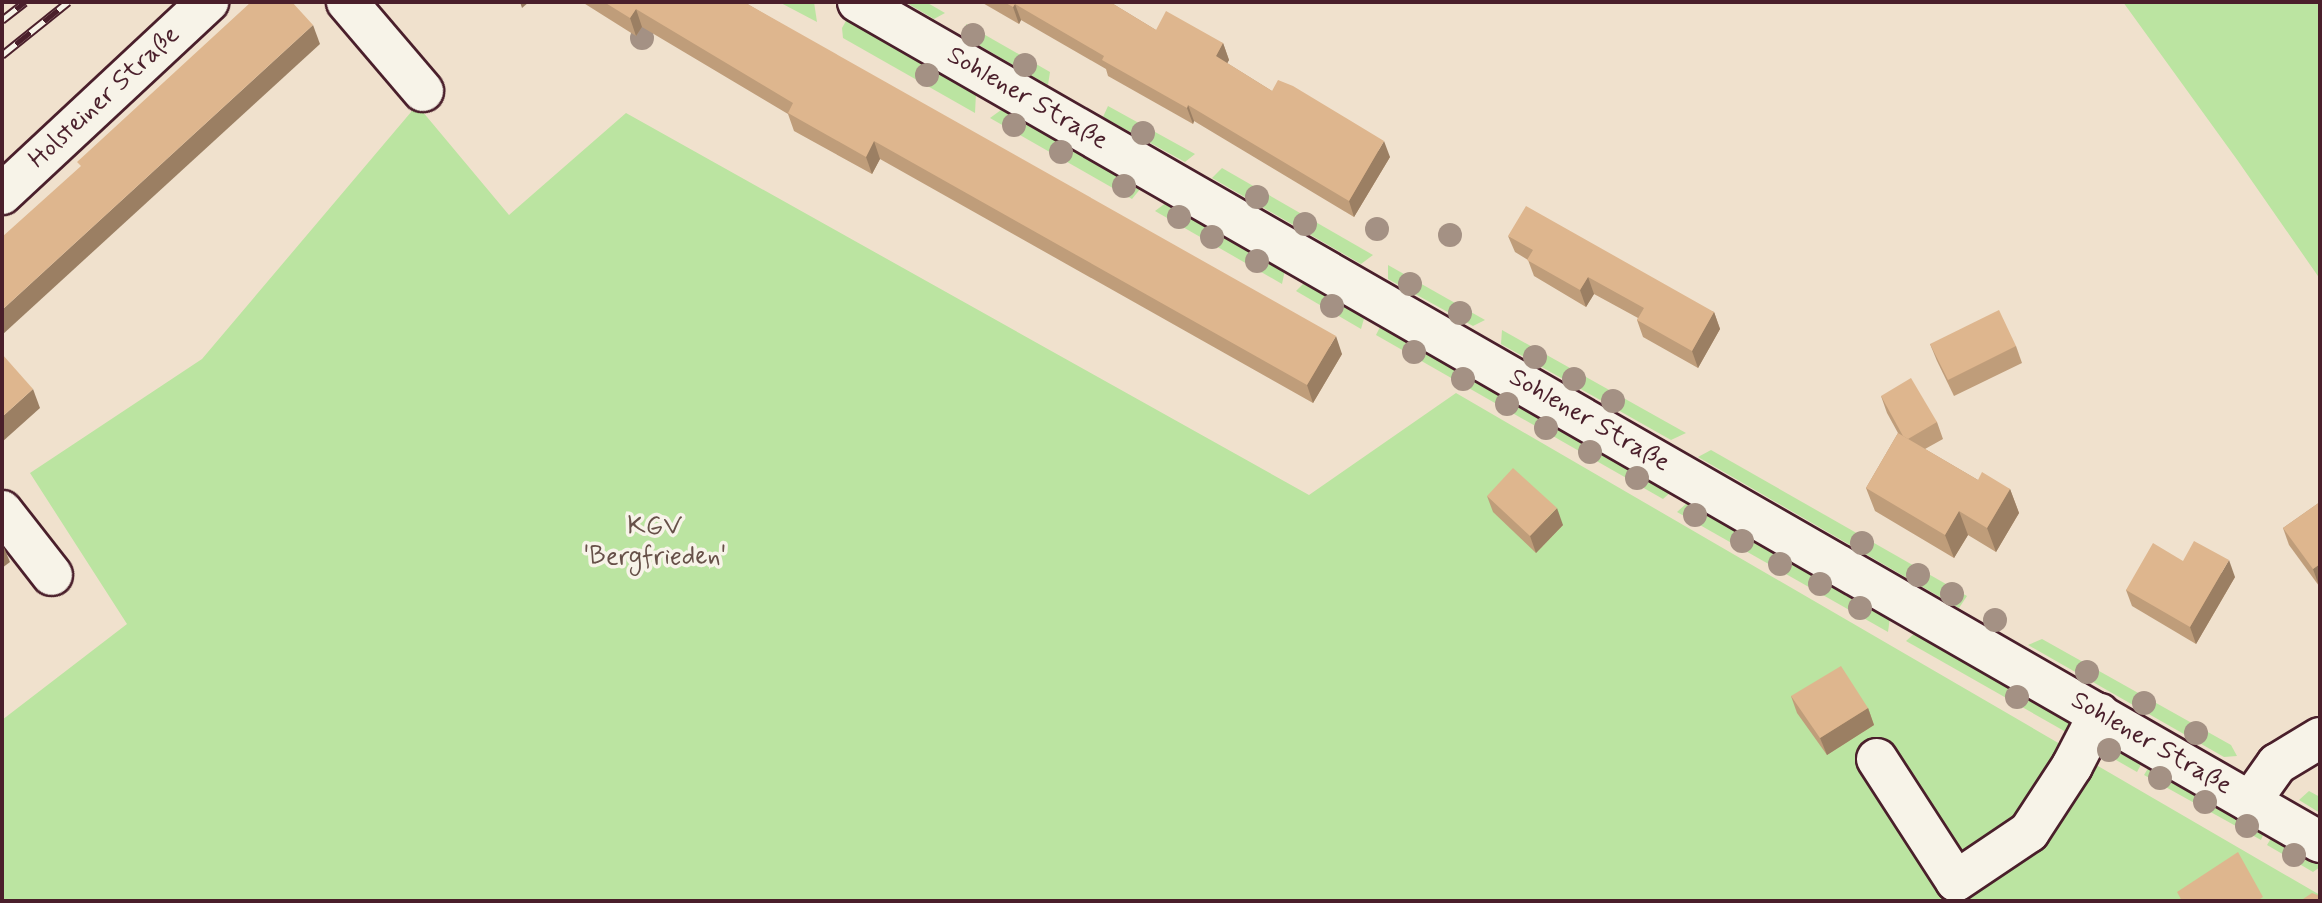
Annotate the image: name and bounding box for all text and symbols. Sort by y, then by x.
street label: Holsteiner Straße [25,22,185,174]
street label: Sohlener Straße [943,41,1111,157]
street label: Sohlener Straße [1505,363,1673,479]
park label: KGV 'Bergfrieden' [584,512,726,574]
street label: Sohlener Straße [2067,686,2235,802]

